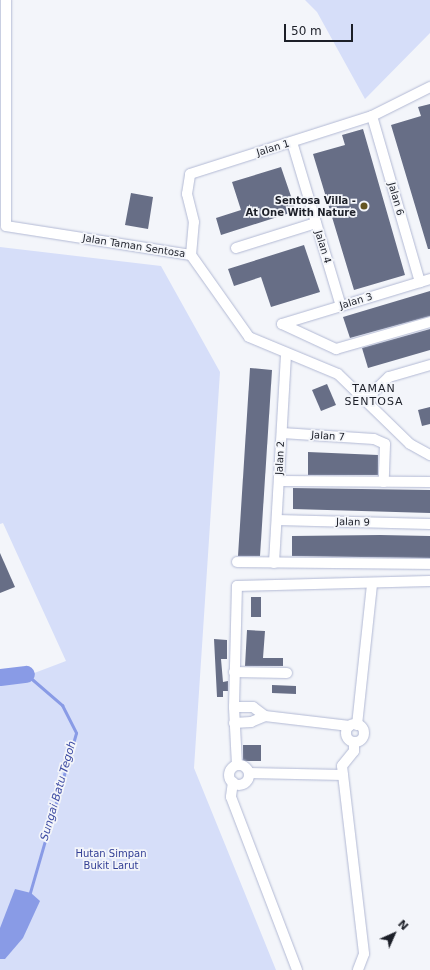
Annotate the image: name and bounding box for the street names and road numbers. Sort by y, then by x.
street label: Jalan 1 [255,137,291,159]
street label: Jalan 6 [386,181,406,217]
street label: Jalan 4 [312,229,334,265]
street label: Jalan Taman Sentosa [82,232,186,260]
street label: Jalan 3 [338,290,374,312]
street label: Jalan 7 [311,429,345,443]
street label: Jalan 2 [273,441,287,475]
street label: Jalan 9 [336,516,370,528]

